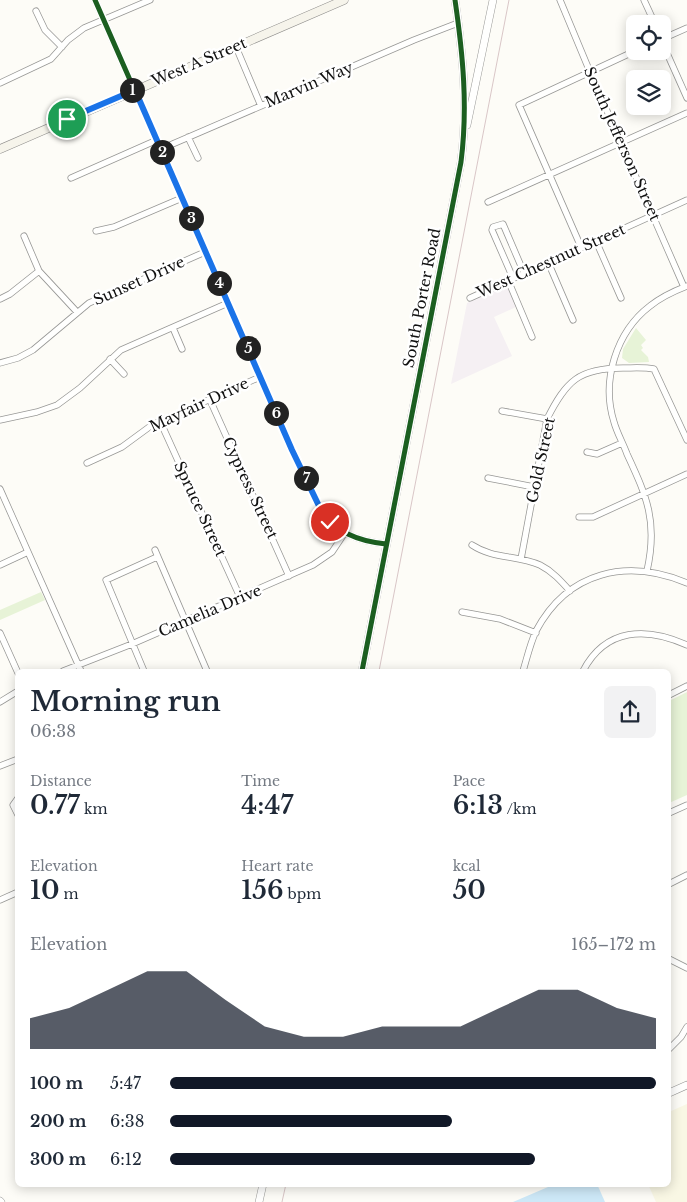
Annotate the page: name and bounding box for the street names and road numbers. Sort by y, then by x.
street label: West A Street [147,33,250,91]
street label: Marvin Way [262,57,356,112]
street label: South Jefferson Street [580,64,665,224]
street label: West Chestnut Street [473,219,628,302]
street label: South Porter Road [399,226,444,369]
street label: Sunset Drive [90,252,188,309]
street label: Mayfair Drive [146,373,252,436]
street label: Gold Street [522,415,559,505]
street label: Cypress Street [219,434,283,542]
street label: Spruce Street [170,458,231,560]
street label: Camelia Drive [155,580,264,641]

